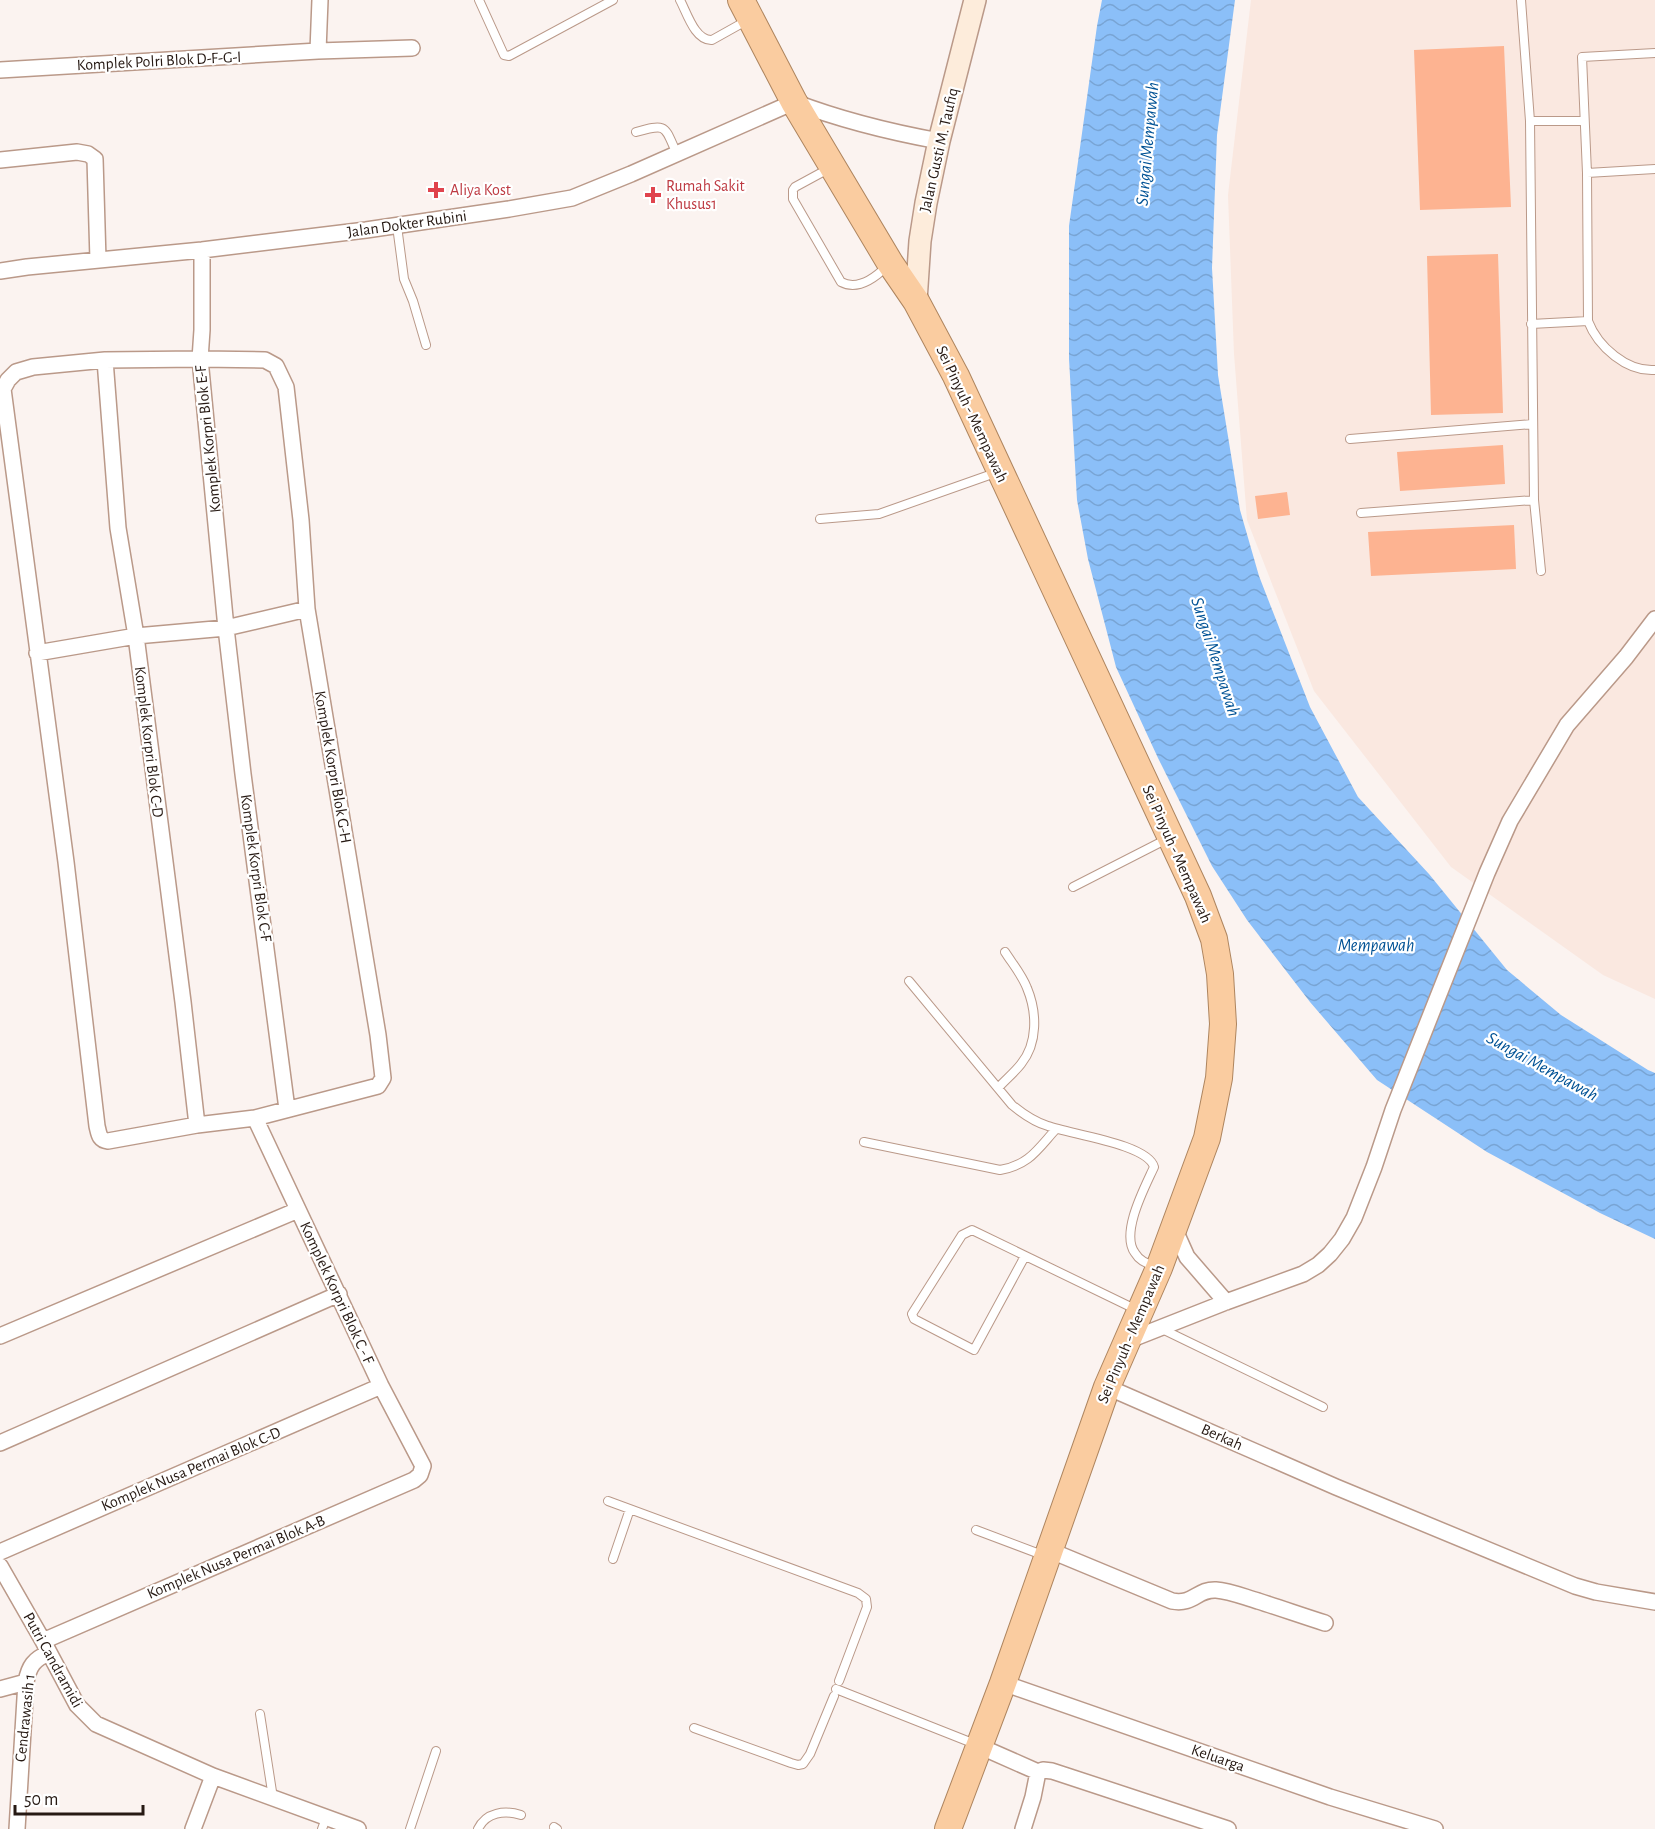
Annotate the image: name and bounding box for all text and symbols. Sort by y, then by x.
street label: Komplek Polri Blok D-F-G-I [76,49,242,73]
water label: Sungai Mempawah [1134,81,1162,207]
street label: Jalan Gusti M. Taufiq [917,86,961,214]
place label: Rumah Sakit Khusus1 [666,178,745,212]
marker: Aliya Kost [427,181,445,199]
place label: Aliya Kost [450,182,511,199]
marker: Rumah Sakit Khusus1 [644,186,662,204]
street label: Jalan Dokter Rubini [346,208,468,240]
street label: Sei Pinyuh - Mempawah [932,343,1011,485]
street label: Komplek Korpri Blok E-F [192,363,224,514]
water label: Sungai Mempawah [1187,595,1243,719]
street label: Komplek Korpri Blok C-D [132,666,166,818]
street label: Komplek Korpri Blok G-H [312,690,354,844]
street label: Sei Pinyuh - Mempawah [1139,783,1215,926]
street label: Komplek Korpri Blok C-F [238,793,274,944]
water label: Mempawah [1338,937,1414,955]
water label: Sungai Mempawah [1483,1029,1601,1105]
street label: Komplek Korpri Blok C - F [297,1219,377,1368]
street label: Sei Pinyuh - Mempawah [1095,1262,1168,1406]
street label: Berkah [1199,1421,1245,1453]
street label: Komplek Nusa Permai Blok C-D [99,1424,283,1514]
street label: Komplek Nusa Permai Blok A-B [145,1512,327,1602]
street label: Putri Candramidi [20,1610,86,1710]
street label: Cendrawasih 1 [12,1673,38,1763]
street label: Keluarga [1189,1741,1247,1775]
scale bar [15,1778,142,1816]
text: 50 m [24,1791,58,1809]

